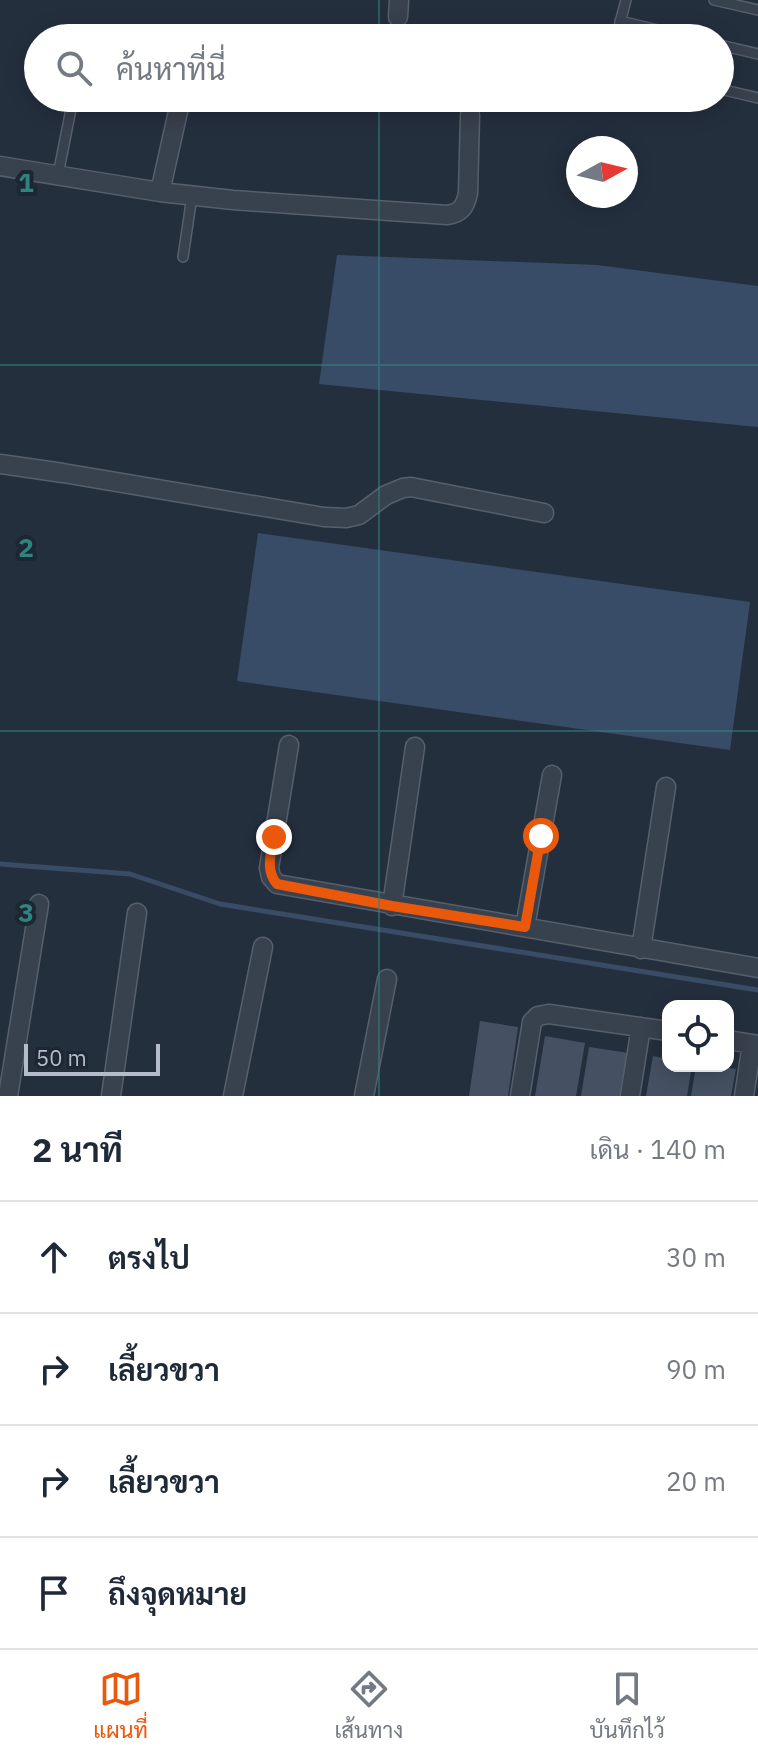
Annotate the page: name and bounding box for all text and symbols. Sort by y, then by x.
search box [24,24,734,112]
icon: search [52,46,96,90]
text: ค้นหาที่นี่ [116,49,226,88]
north arrow [566,136,638,208]
text: 1 [18,165,34,199]
text: 2 [18,530,34,564]
route start [523,818,559,854]
route end [256,819,292,855]
text: 3 [18,895,34,929]
map controls [662,1000,734,1072]
button: locate [662,1000,734,1072]
scale bar [24,1040,160,1076]
text: 50 m [36,1043,87,1072]
text: 2 นาที [32,1127,123,1171]
text: เดิน · 140 m [590,1132,726,1166]
icon: ahead [32,1235,76,1279]
text: ตรงไป [108,1238,190,1277]
text: 30 m [666,1240,726,1274]
icon: right [32,1347,76,1391]
text: เลี้ยวขวา [108,1350,220,1389]
text: 90 m [666,1352,726,1386]
icon: right [32,1459,76,1503]
text: เลี้ยวขวา [108,1462,220,1501]
text: 20 m [666,1464,726,1498]
icon: arrive [32,1571,76,1615]
text: ถึงจุดหมาย [108,1574,247,1613]
tab: แผนที่ [93,1667,148,1744]
tab: เส้นทาง [334,1667,403,1744]
tab: บันทึกไว้ [590,1667,665,1744]

